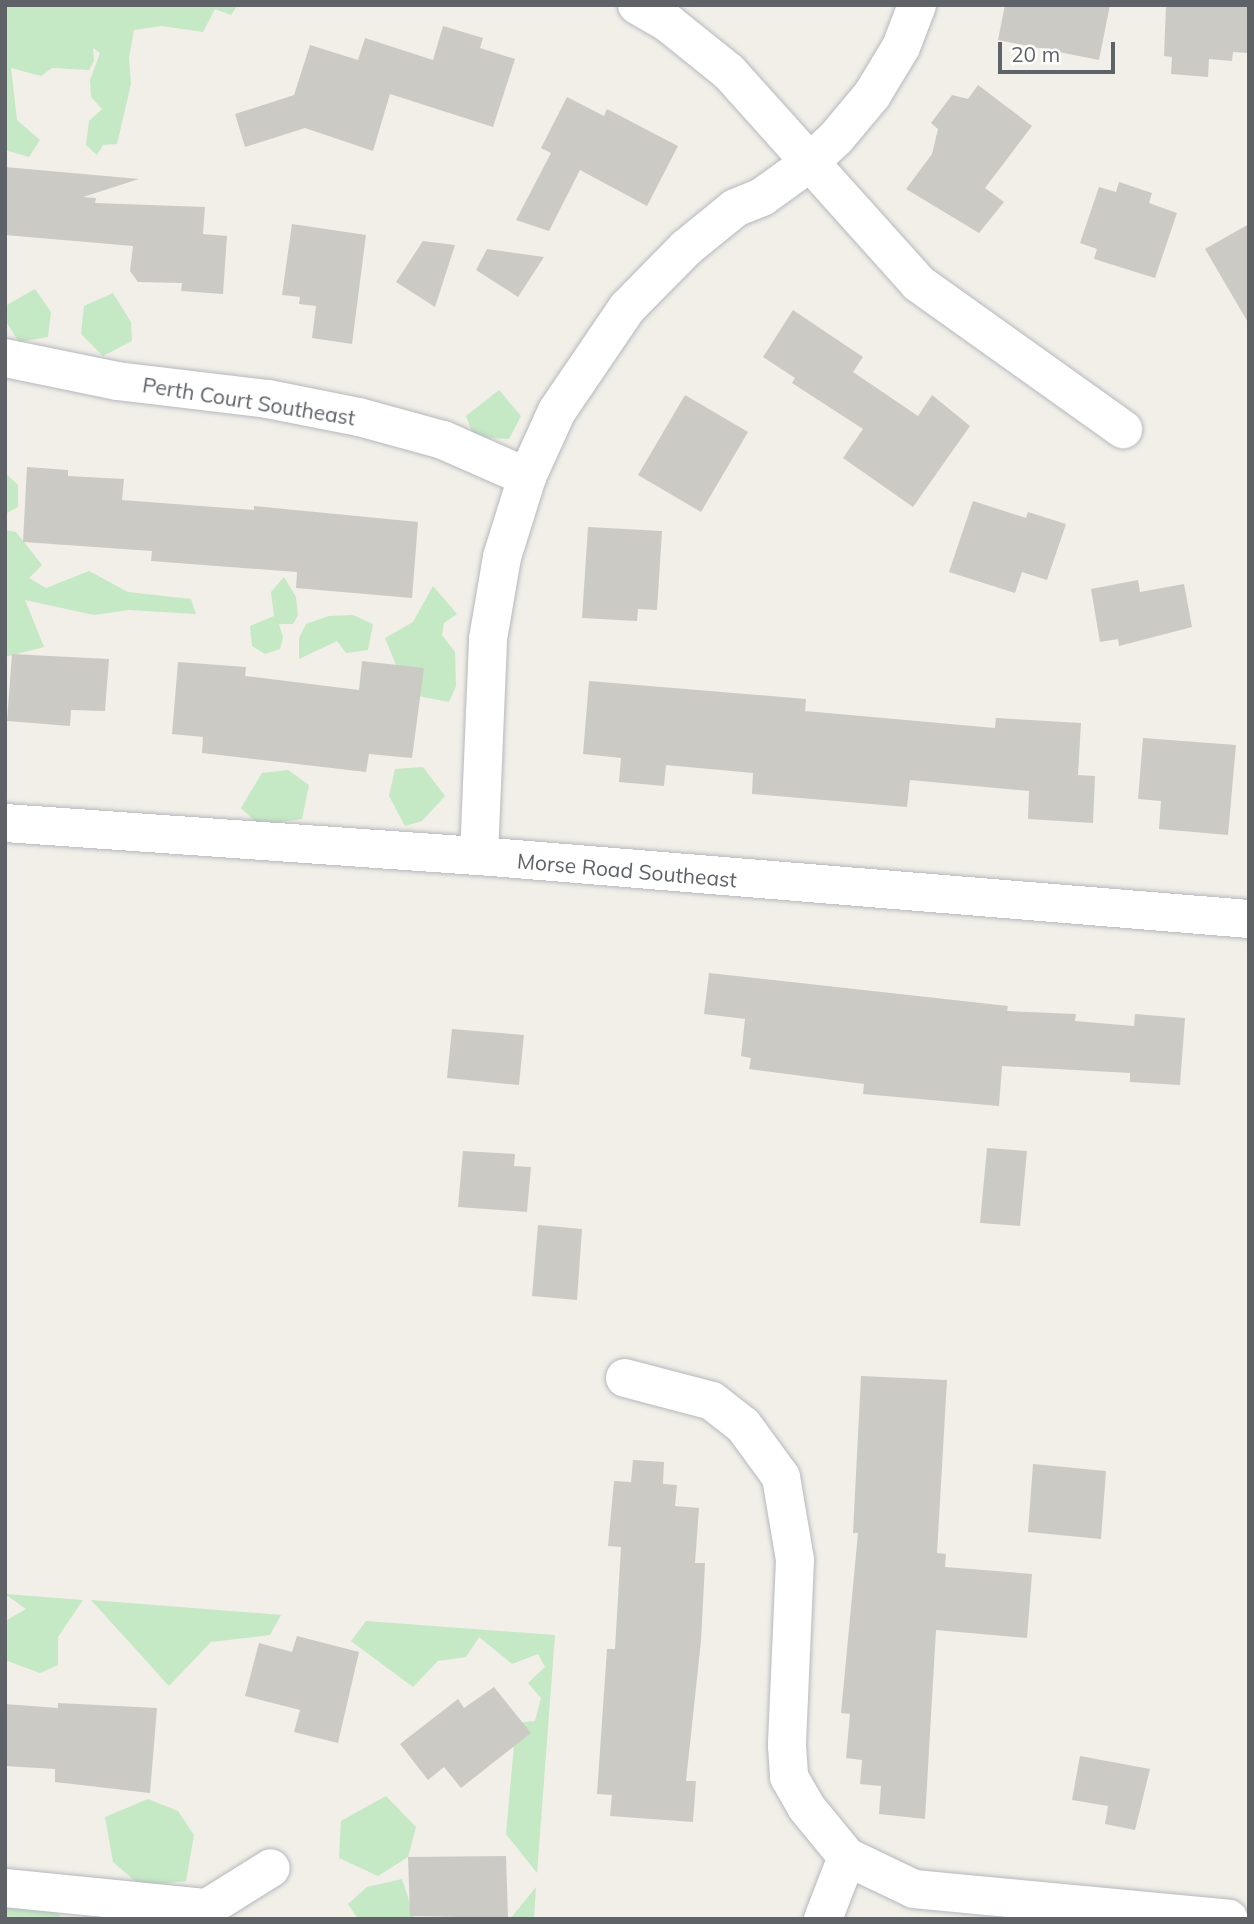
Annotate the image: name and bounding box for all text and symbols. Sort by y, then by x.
scale bar [1002,28,1119,72]
text: 20 m [1011,41,1060,67]
street label: Perth Court Southeast [141,372,357,430]
street label: Morse Road Southeast [516,848,738,892]

